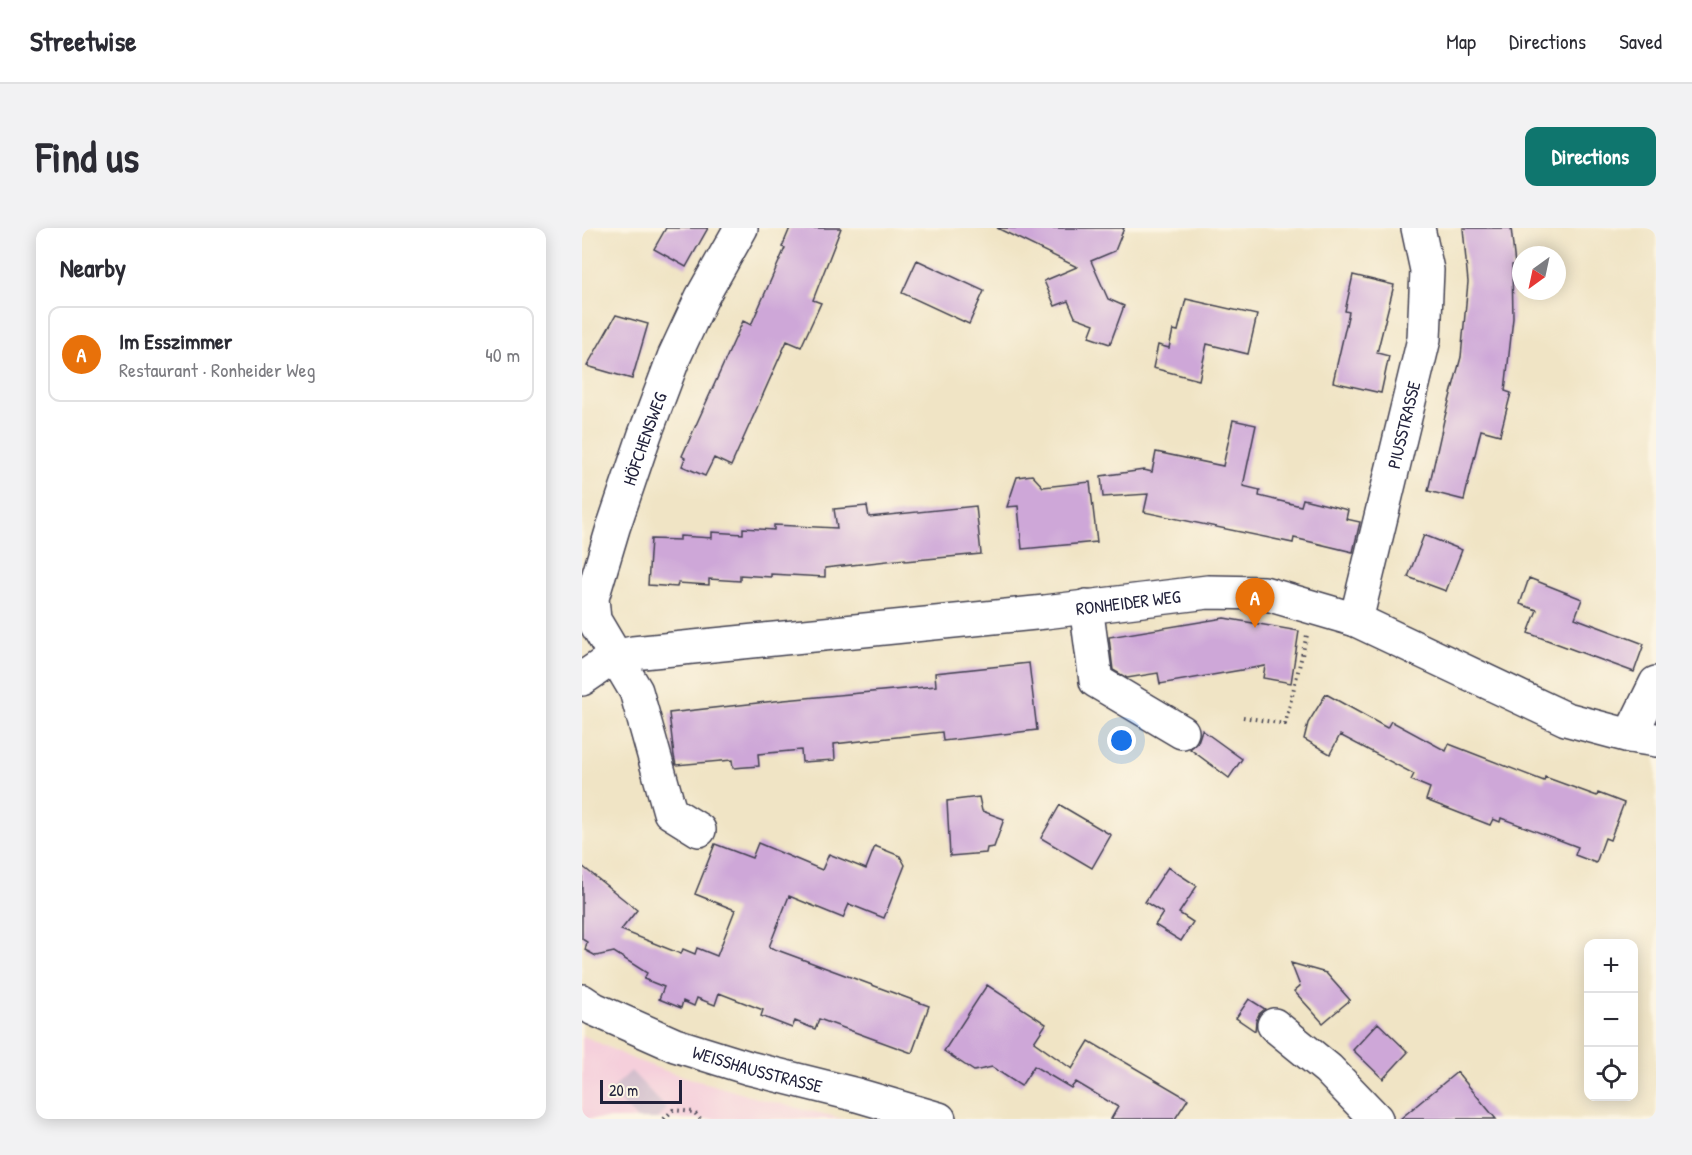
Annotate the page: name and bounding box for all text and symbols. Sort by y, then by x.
text: Streetwise [30,22,136,60]
text: Map [1446,27,1476,56]
text: Directions [1509,27,1586,56]
text: Saved [1619,27,1662,56]
button: Directions [1525,127,1656,186]
text: Find us [36,128,139,185]
north arrow [1512,246,1566,300]
text: Nearby [60,250,126,285]
text: Im Esszimmer [119,326,232,356]
text: A [77,341,86,368]
text: 40 m [485,341,520,368]
text: Restaurant · Ronheider Weg [119,356,315,383]
street label: PIUSSTRASSE [1381,378,1426,471]
street label: HÖFCHENSWEG [616,388,672,488]
pin: A [1236,578,1274,628]
street label: RONHEIDER WEG [1074,583,1182,621]
your location [1107,726,1136,755]
map controls [1584,939,1638,1101]
button: + [1584,939,1638,993]
button: − [1584,993,1638,1047]
street label: WEISSHAUSSTRASSE [690,1039,825,1098]
button: locate [1584,1047,1638,1101]
scale bar [600,1077,682,1104]
text: 20 m [609,1079,638,1101]

